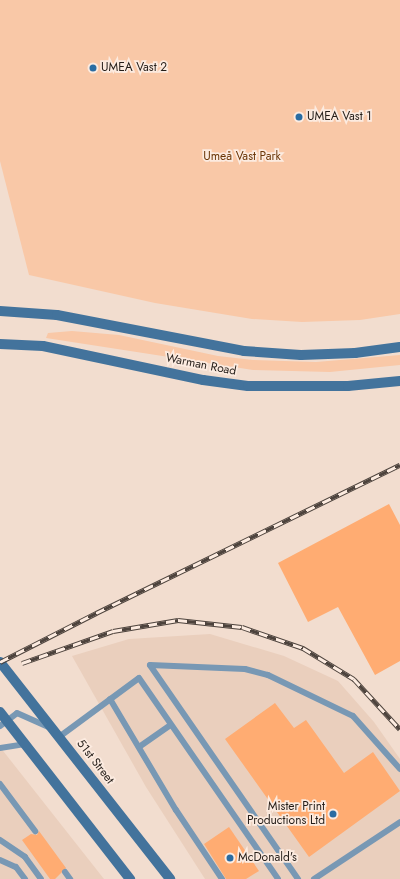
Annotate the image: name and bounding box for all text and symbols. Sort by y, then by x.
place label: UMEA Vast 2 [101,61,167,75]
marker: UMEA Vast 2 [88,63,98,73]
place label: UMEA Vast 1 [307,110,372,124]
marker: UMEA Vast 1 [294,112,304,122]
park label: Umeå Vast Park [203,150,281,164]
street label: Warman Road [165,351,237,379]
street label: 51st Street [73,737,117,787]
place label: Mister Print Productions Ltd [247,800,325,828]
marker: Mister Print Productions Ltd [328,809,338,819]
place label: McDonald's [238,851,297,865]
marker: McDonald's [225,853,235,863]

